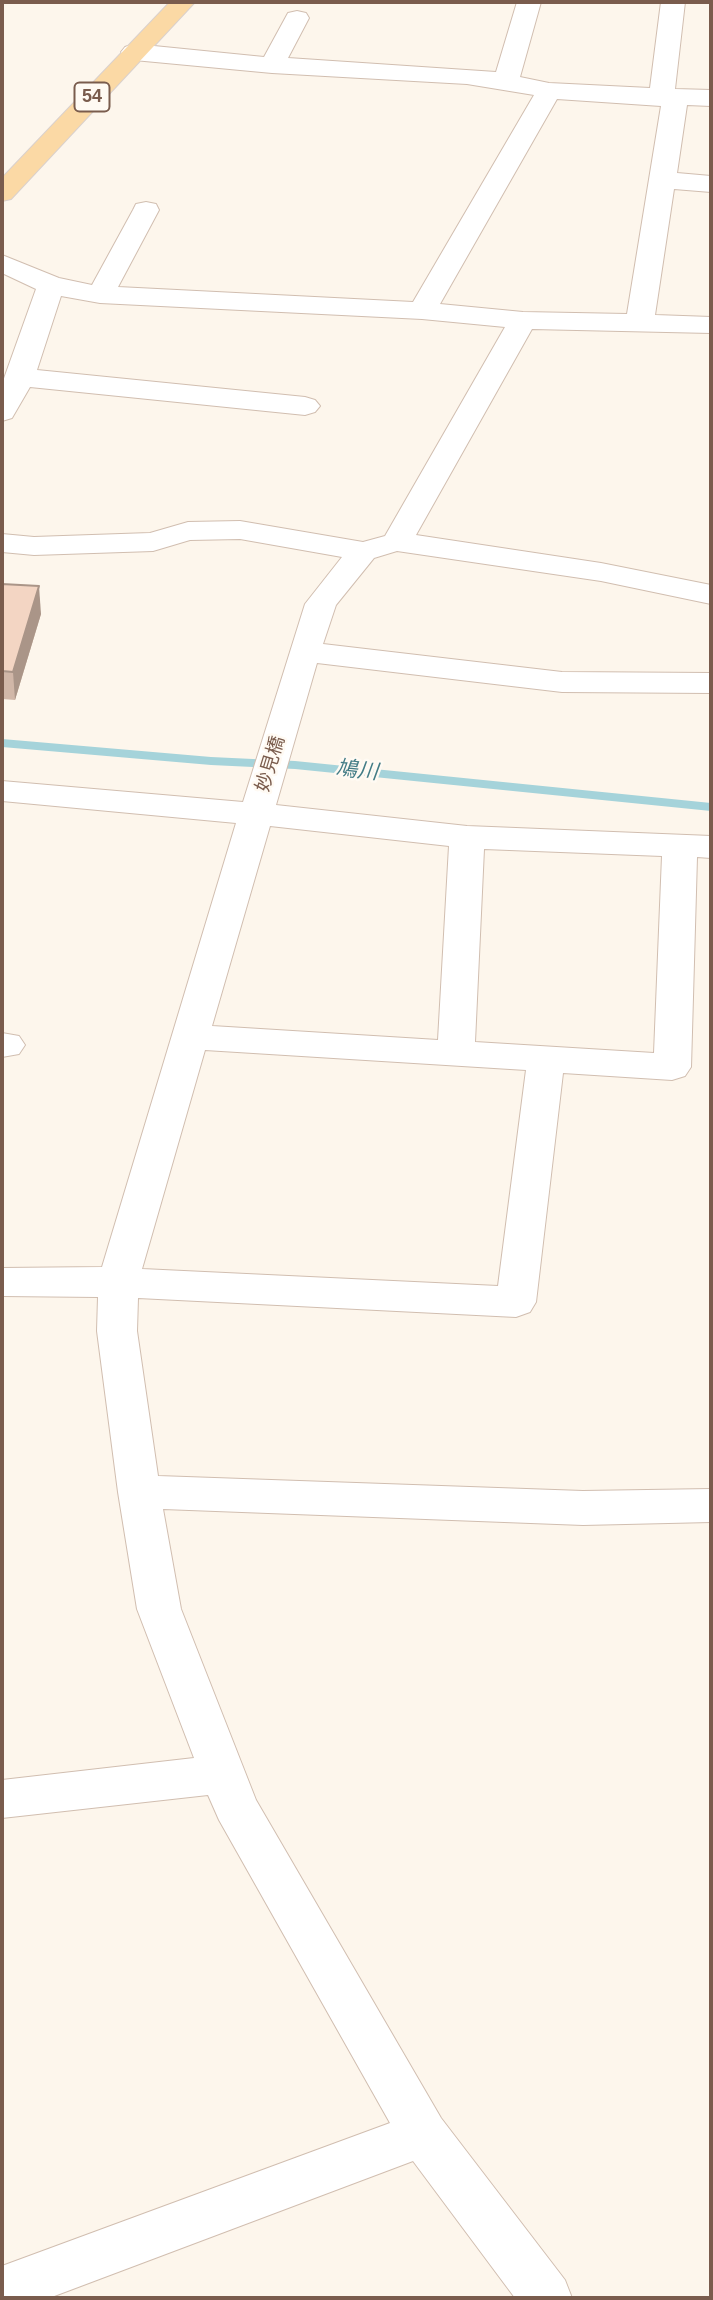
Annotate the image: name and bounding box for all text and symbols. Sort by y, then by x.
road number: 54 [74,82,110,112]
street label: 妙見橋 [252,733,290,795]
water label: 鳩川 [335,756,379,786]

